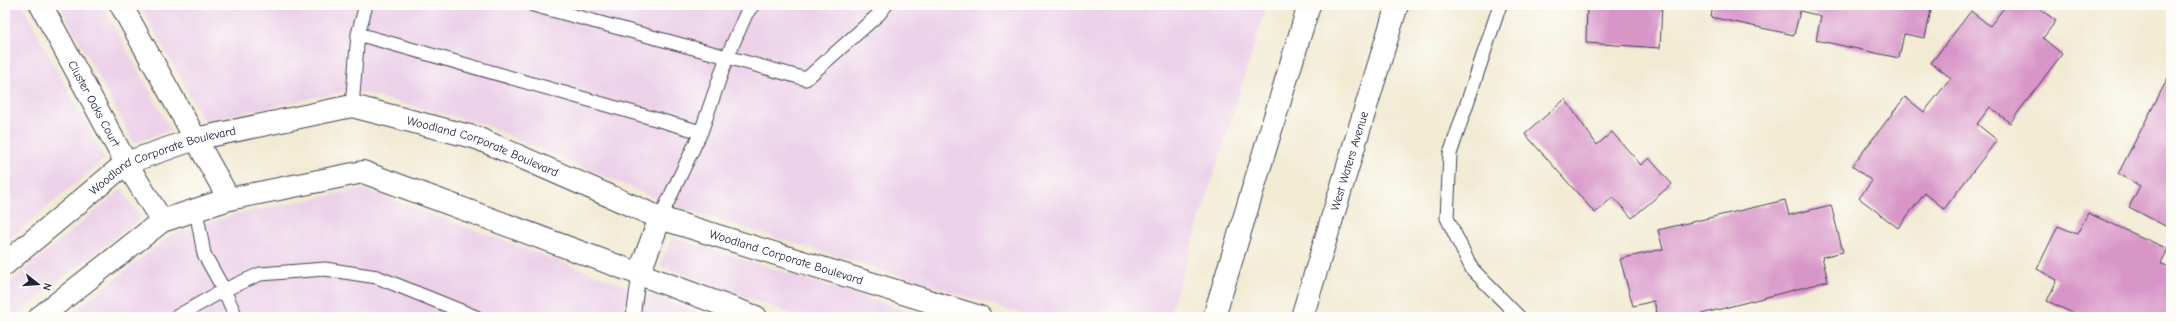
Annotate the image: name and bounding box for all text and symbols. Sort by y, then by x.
street label: Cluster Oaks Court [65,58,123,150]
street label: West Waters Avenue [1328,110,1371,213]
street label: Woodland Corporate Boulevard [405,113,560,180]
street label: Woodland Corporate Boulevard [86,124,237,198]
street label: Woodland Corporate Boulevard [708,227,865,287]
north arrow [18,264,58,304]
text: N [40,281,54,292]

